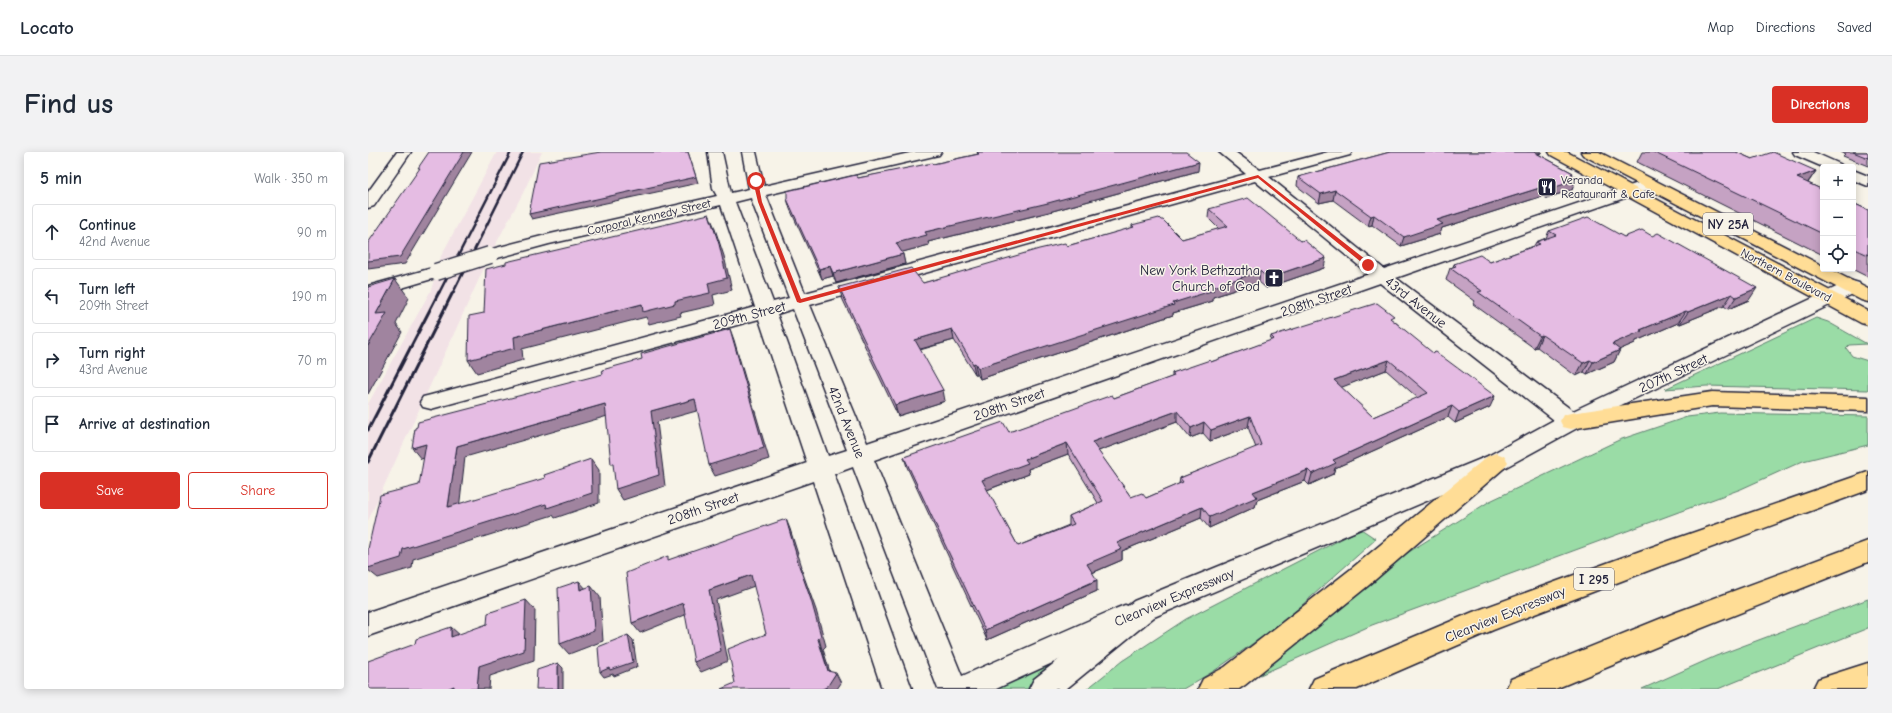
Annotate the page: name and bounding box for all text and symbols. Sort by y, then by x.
text: Locato [20,17,74,39]
text: Map [1707,19,1734,36]
text: Directions [1756,19,1815,36]
text: Saved [1837,19,1872,36]
button: Directions [1772,86,1868,123]
text: Find us [24,88,113,120]
map controls [1820,164,1856,272]
button: + [1820,164,1856,200]
text: 5 min [40,169,82,188]
text: Walk · 350 m [254,171,328,186]
route start [747,172,765,190]
place label: Veranda Reataurant & Cafe [1561,173,1655,201]
restaurant icon: Veranda Reataurant & Cafe [1536,176,1558,198]
street label: Corporal Kennedy Street [586,196,713,238]
button: − [1820,200,1856,236]
road number: NY 25A [1703,213,1753,235]
text: Continue [79,216,136,234]
icon: ahead [41,221,63,243]
text: 90 m [297,225,327,240]
text: 42nd Avenue [79,234,150,249]
button: locate [1820,236,1856,272]
street label: Northern Boulevard [1738,245,1834,305]
route end [1359,256,1377,274]
place label: New York Bethzatha Church of God [1140,262,1260,295]
church icon: New York Bethzatha Church of God [1263,267,1285,289]
street label: 43rd Avenue [1381,273,1450,332]
text: Turn left [79,280,135,298]
street label: 208th Street [1278,280,1355,321]
icon: left [41,285,63,307]
text: 190 m [292,289,327,304]
street label: 209th Street [711,297,788,333]
text: 209th Street [79,298,148,313]
text: Turn right [79,344,145,362]
icon: right [41,349,63,371]
street label: 207th Street [1636,350,1711,397]
text: 70 m [298,353,327,368]
text: 43rd Avenue [79,362,147,377]
street label: 42nd Avenue [824,384,869,461]
street label: 208th Street [971,384,1048,425]
icon: arrive [41,413,63,435]
text: Arrive at destination [79,415,210,433]
button: Save [40,472,180,509]
button: Share [188,472,328,509]
street label: 208th Street [665,488,742,529]
street label: Clearview Expressway [1112,564,1237,630]
road number: I 295 [1574,568,1614,590]
street label: Clearview Expressway [1442,582,1569,646]

